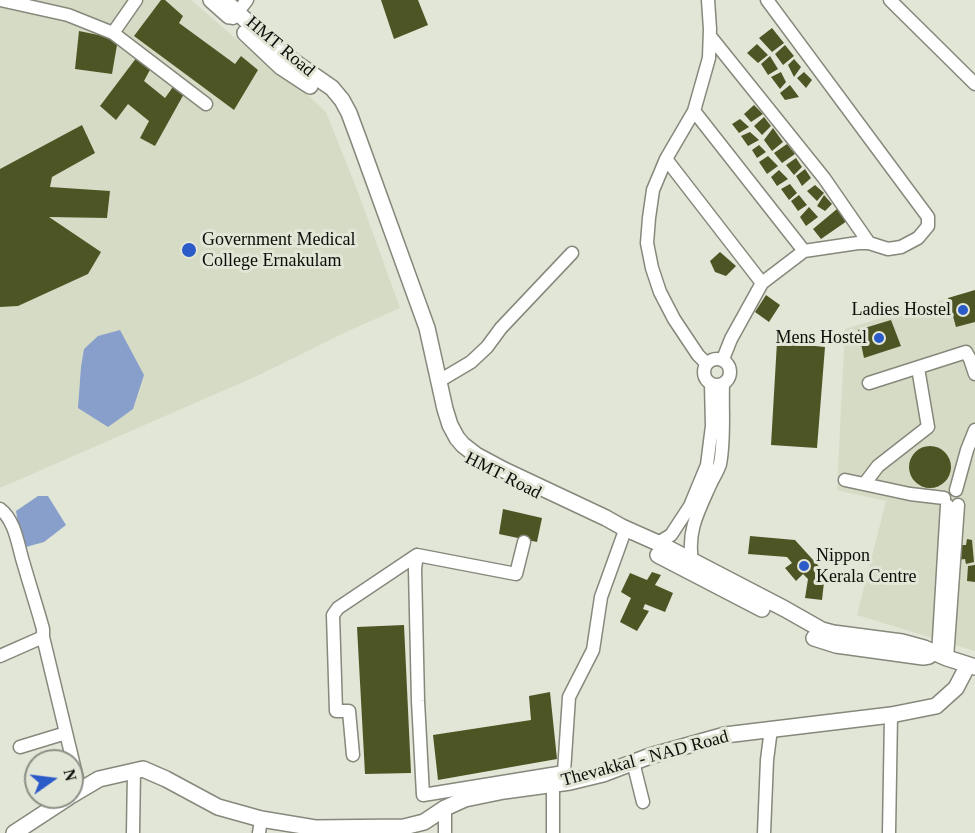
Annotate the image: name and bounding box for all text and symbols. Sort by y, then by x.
street label: HMT Road [241,12,319,82]
place label: Government Medical College Ernakulam [202,229,355,272]
marker: Government Medical College Ernakulam [180,241,198,259]
place label: Ladies Hostel [852,299,951,321]
marker: Ladies Hostel [956,303,970,317]
place label: Mens Hostel [776,327,867,349]
marker: Mens Hostel [872,331,886,345]
street label: HMT Road [461,448,545,504]
place label: Nippon Kerala Centre [816,545,916,588]
marker: Nippon Kerala Centre [797,559,811,573]
street label: Thevakkal - NAD Road [559,726,731,792]
north arrow [24,749,84,809]
text: N [60,767,80,783]

